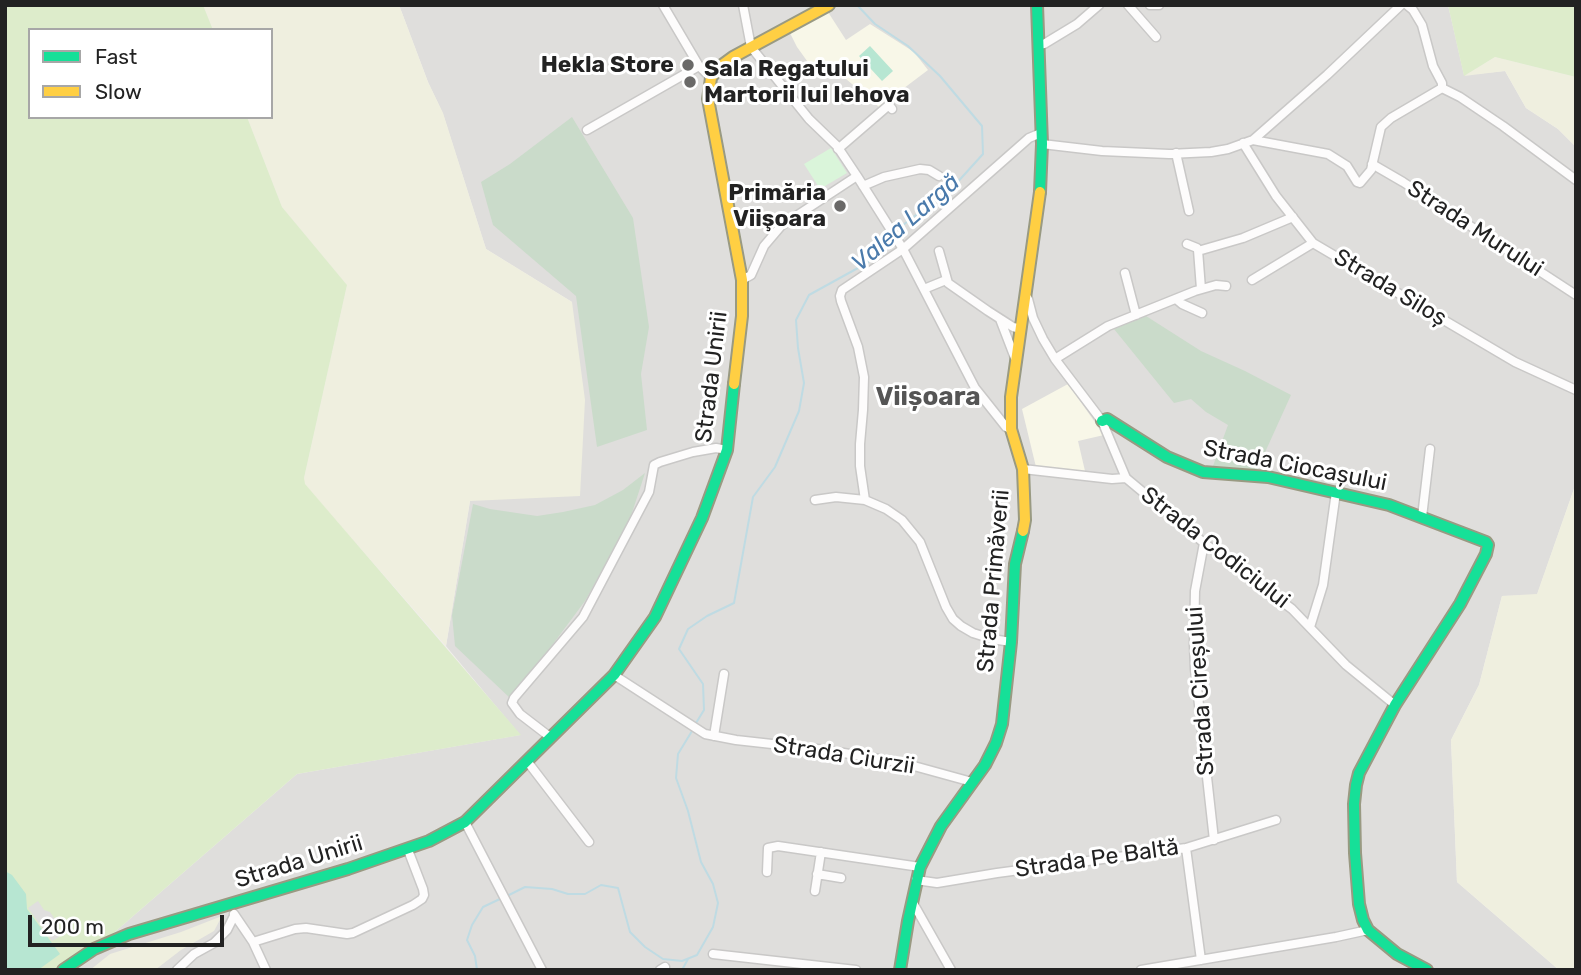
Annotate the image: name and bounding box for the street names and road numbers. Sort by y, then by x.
street label: Strada Murului [1402,175,1548,283]
street label: Strada Siloș [1328,243,1452,333]
street label: Strada Unirii [690,310,734,444]
street label: Strada Ciocașului [1201,435,1389,497]
street label: Strada Codiciului [1135,481,1295,615]
street label: Strada Primăverii [972,488,1016,674]
street label: Strada Cireșului [1181,606,1221,776]
street label: Strada Ciurzii [771,731,917,781]
street label: Strada Unirii [232,829,366,895]
street label: Strada Pe Baltă [1013,834,1181,884]

